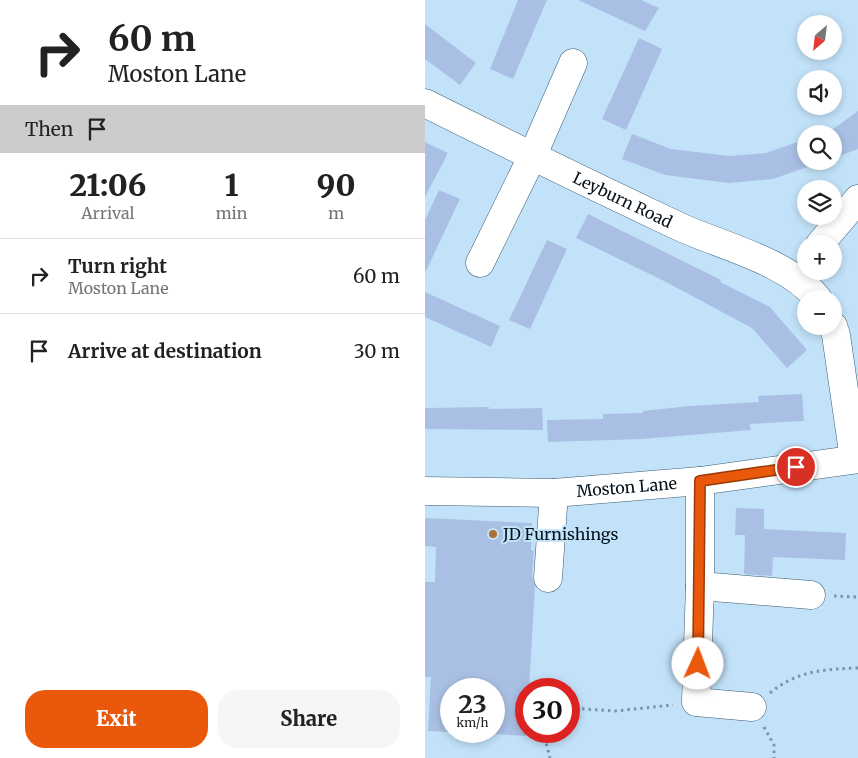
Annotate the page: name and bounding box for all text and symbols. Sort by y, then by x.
north arrow [797,15,843,60]
map controls [797,15,842,335]
text: 60 m [108,17,196,61]
icon: right [25,20,90,85]
text: Moston Lane [108,60,246,88]
button: sound [797,70,842,115]
icon: arrive [83,115,111,143]
text: Then [25,117,73,141]
button: search [797,125,842,170]
text: 21:06 [69,166,146,204]
text: 1 [225,166,239,204]
text: 90 [317,166,356,204]
street label: Leyburn Road [570,167,676,232]
button: layers [797,180,842,225]
text: Arrival [81,203,135,223]
text: min [216,203,247,223]
text: m [328,203,344,223]
button: + [797,235,842,280]
text: Turn right [68,254,167,278]
icon: right [25,262,53,290]
text: 60 m [353,264,400,288]
text: Moston Lane [68,278,169,298]
button: − [797,290,842,335]
icon: arrive [25,337,53,365]
text: Arrive at destination [68,339,262,363]
text: 30 m [354,339,400,363]
pin [775,446,817,488]
icon: arrive [782,453,810,481]
street label: Moston Lane [576,473,678,501]
place label: JD Furnishings [502,524,618,544]
marker: JD Furnishings [487,528,499,540]
position arrow [671,637,723,689]
speed limit sign: 30 [515,678,580,743]
text: 23 [458,688,487,720]
button: Exit [25,690,208,748]
button: Share [218,690,400,748]
text: km/h [457,715,488,730]

